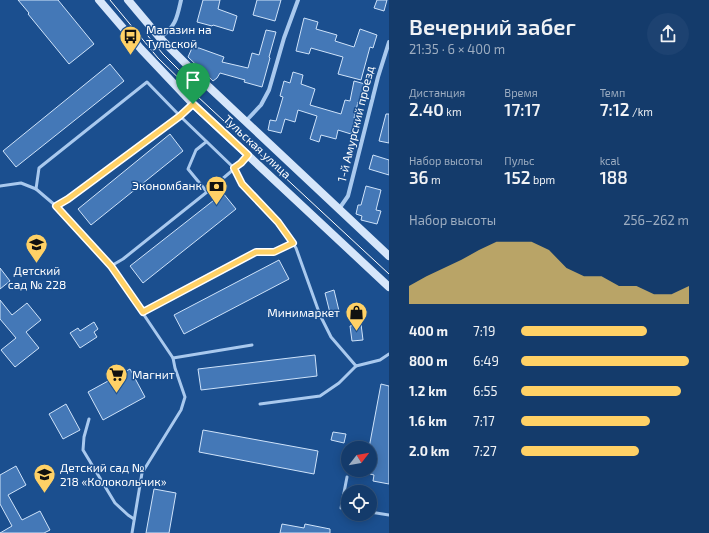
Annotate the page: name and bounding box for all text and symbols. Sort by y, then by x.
text: Вечерний забег [409,13,576,39]
button: share [647,13,689,55]
place label: Магазин на Тульской [146,22,212,51]
bus stop icon: Магазин на Тульской [117,24,143,57]
text: 21:35 · 6 × 400 m [409,41,505,57]
pin [176,63,210,104]
street label: 1-й Амурский проезд [334,64,377,183]
icon: arrive [182,69,204,91]
text: Дистанция [409,86,465,99]
text: Время [504,86,538,99]
text: Темп [600,86,625,99]
text: 2.40 [409,99,444,119]
text: 17:17 [504,99,540,119]
text: 7:12 [600,99,630,119]
text: km [444,105,462,118]
text: /km [630,105,653,118]
street label: Тульская улица [221,112,294,182]
text: Набор высоты [409,154,483,167]
text: Пульс [504,154,534,167]
text: kcal [600,154,620,167]
text: 36 [409,167,428,187]
text: 152 [504,167,530,187]
text: 188 [600,167,628,187]
bank icon: Экономбанк [204,173,230,206]
text: m [428,173,441,186]
text: bpm [530,173,555,186]
place label: Экономбанк [132,178,203,192]
text: Набор высоты [409,212,496,228]
text: 256–262 m [623,212,689,228]
school or university icon: Детский сад № 228 [24,231,50,264]
place label: Детский сад № 228 [8,263,66,291]
shop icon: Минимаркет [343,300,369,333]
place label: Минимаркет [267,305,340,319]
text: 400 m [409,323,448,339]
text: 7:19 [473,323,495,339]
text: 800 m [409,353,448,369]
text: 6:49 [473,353,499,369]
supermarket icon: Магнит [103,362,129,395]
place label: Магнит [132,367,175,381]
text: 1.2 km [409,383,447,399]
text: 6:55 [473,383,497,399]
text: 1.6 km [409,413,447,429]
text: 7:17 [473,413,495,429]
north arrow [341,441,377,477]
map controls [341,441,377,521]
text: 2.0 km [409,443,449,459]
text: 7:27 [473,443,497,459]
place label: Детский сад № 218 «Колокольчик» [60,460,167,488]
school or university icon: Детский сад № 218 «Колокольчик» [32,462,58,495]
button: locate [341,485,377,521]

